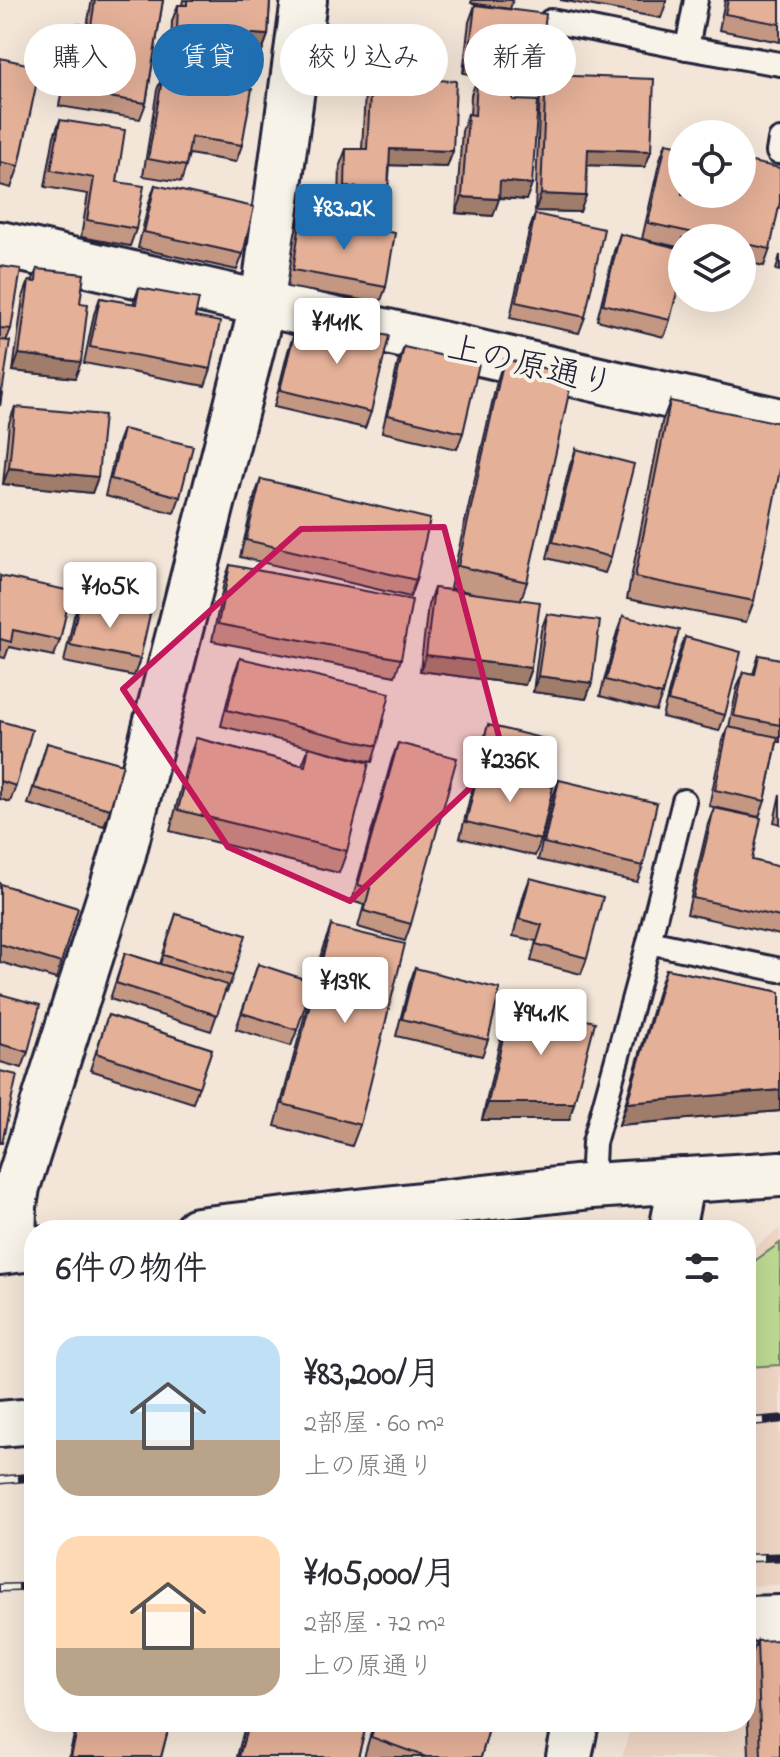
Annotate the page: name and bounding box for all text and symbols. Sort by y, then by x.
chip: 購入 [24,24,136,96]
chip: 賃貸 [152,24,264,96]
chip: 絞り込み [280,24,448,96]
chip: 新着 [464,24,576,96]
map controls [668,120,756,312]
button: locate [668,120,756,208]
pin: ¥83.2K [279,184,409,252]
text: ¥83.2K [313,191,375,229]
button: layers [668,224,756,312]
pin: ¥141K [281,298,393,366]
text: ¥141K [312,305,362,343]
street label: 上の原通り [442,324,619,411]
pin: ¥105K [54,562,166,630]
text: ¥105K [81,569,139,607]
pin: ¥236K [454,736,566,804]
text: ¥236K [481,743,539,781]
pin: ¥139K [289,957,401,1025]
text: ¥139K [320,964,370,1002]
pin: ¥94.1K [476,989,606,1057]
text: ¥94.1K [514,996,568,1034]
text: 6件の物件 [56,1246,207,1296]
icon: filters [680,1246,724,1290]
text: ¥83,200/月 [304,1351,441,1401]
icon: home [120,1368,216,1464]
text: 2部屋 · 60 m² [304,1406,445,1444]
text: 上の原通り [304,1449,434,1487]
text: ¥105,000/月 [304,1551,457,1601]
icon: home [120,1568,216,1664]
text: 2部屋 · 72 m² [304,1606,446,1644]
text: 上の原通り [304,1649,434,1687]

